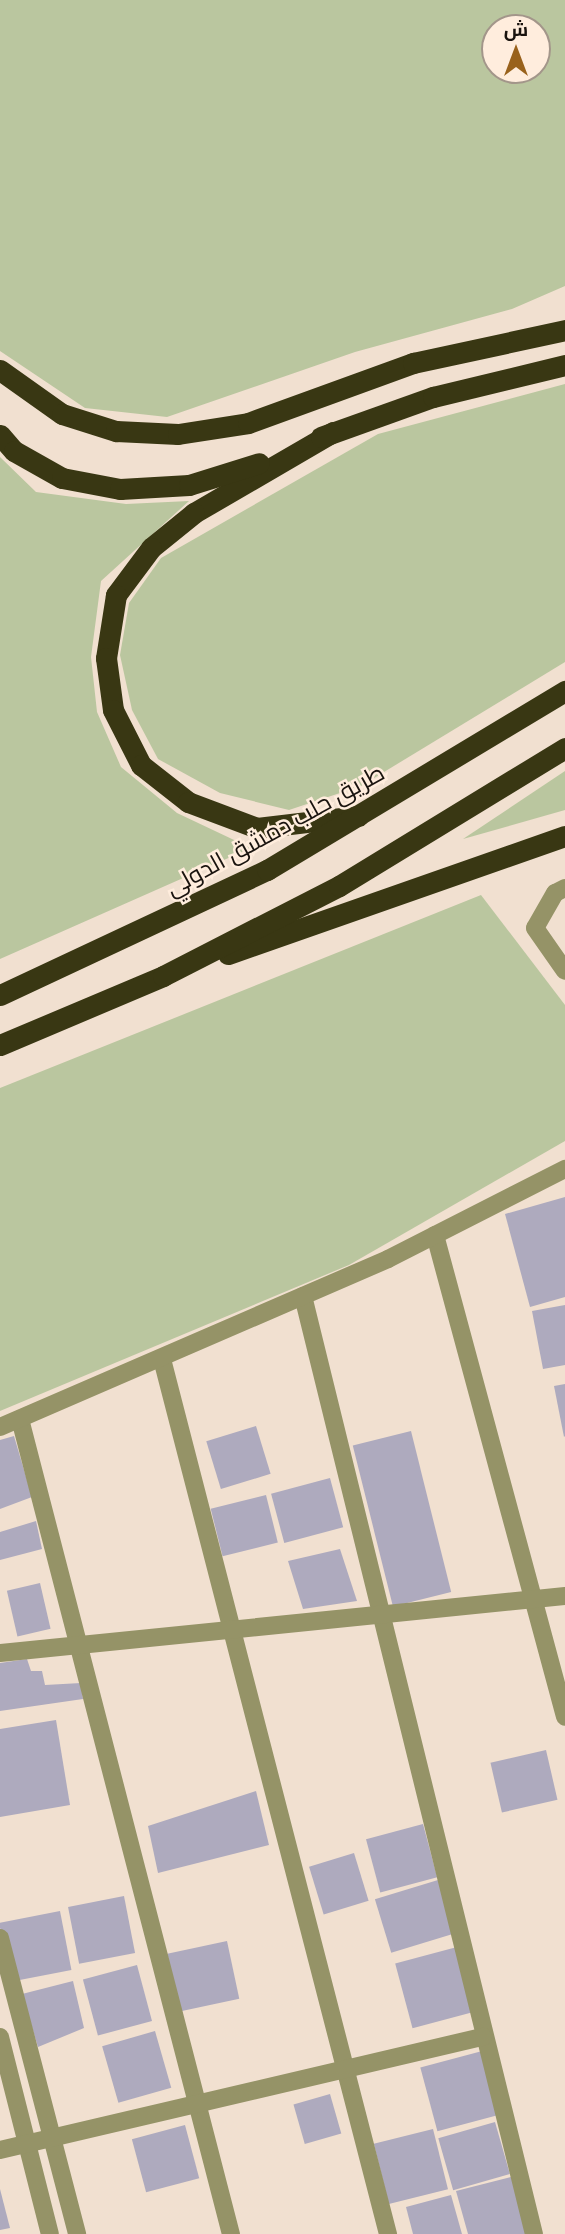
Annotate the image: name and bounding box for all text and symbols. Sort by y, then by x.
north arrow [481,14,551,84]
text: ش [504,18,528,41]
street label: طريق حلب دمشق الدولي [161,758,389,902]

